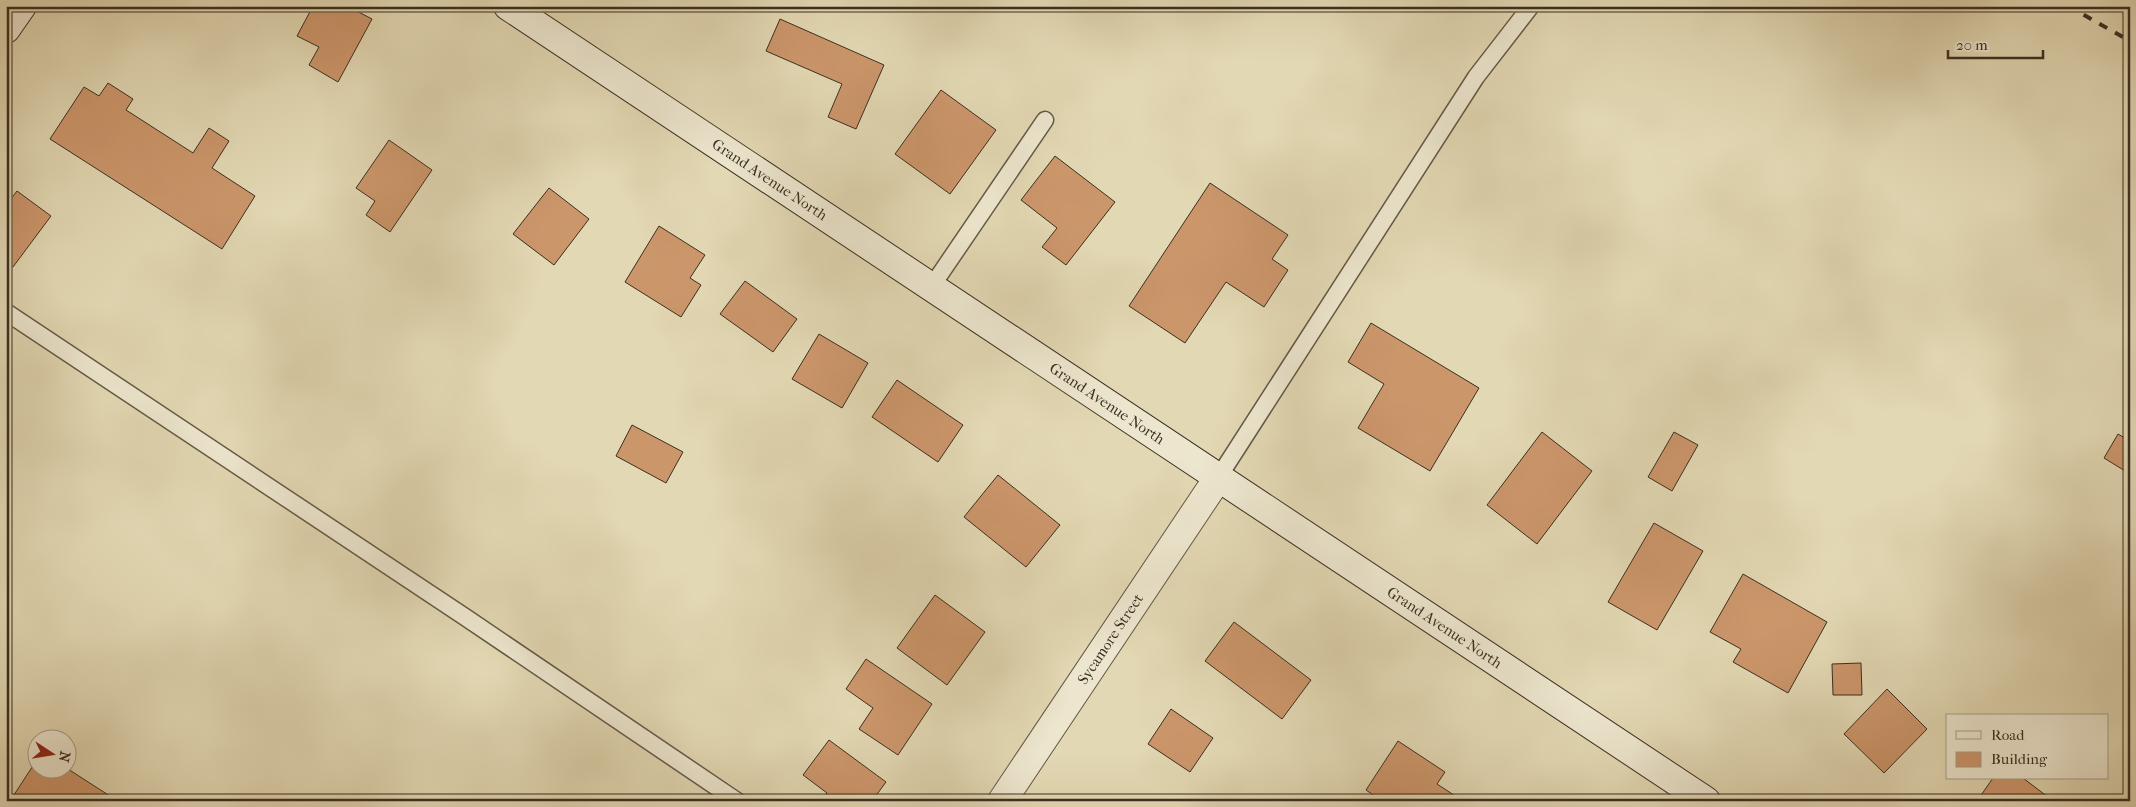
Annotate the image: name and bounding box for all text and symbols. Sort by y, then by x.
scale bar [1948,28,2044,60]
text: 20 m [1956,36,1988,54]
street label: Grand Avenue North [709,135,831,225]
street label: Grand Avenue North [1046,359,1169,449]
street label: Grand Avenue North [1384,583,1506,673]
street label: Sycamore Street [1074,590,1147,688]
legend [1946,714,2108,780]
text: Road [1991,726,2025,744]
north arrow [28,730,78,780]
text: N [55,750,74,764]
text: Building [1991,750,2048,768]

